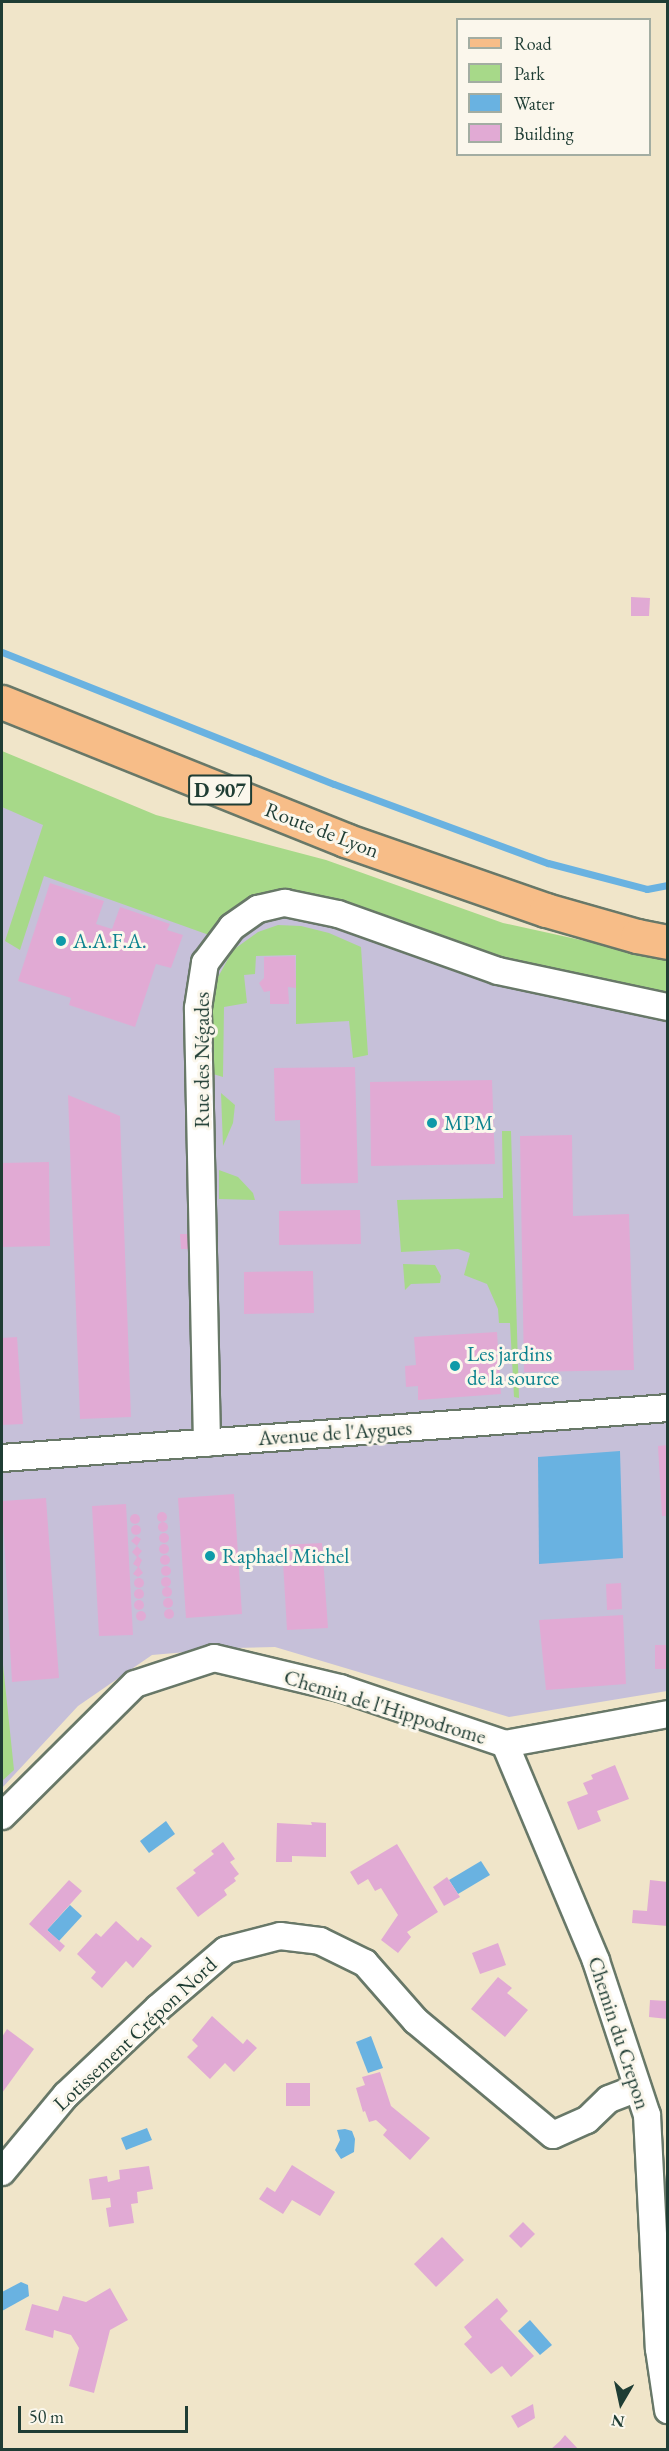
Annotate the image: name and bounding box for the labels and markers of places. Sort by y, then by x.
place label: A.A.F.A. [73,928,147,954]
marker: A.A.F.A. [54,934,68,948]
place label: MPM [444,1110,493,1136]
marker: MPM [425,1116,439,1130]
place label: Les jardins de la source [467,1341,559,1391]
marker: Les jardins de la source [448,1359,462,1373]
place label: Raphael Michel [222,1543,349,1569]
marker: Raphael Michel [203,1549,217,1563]

